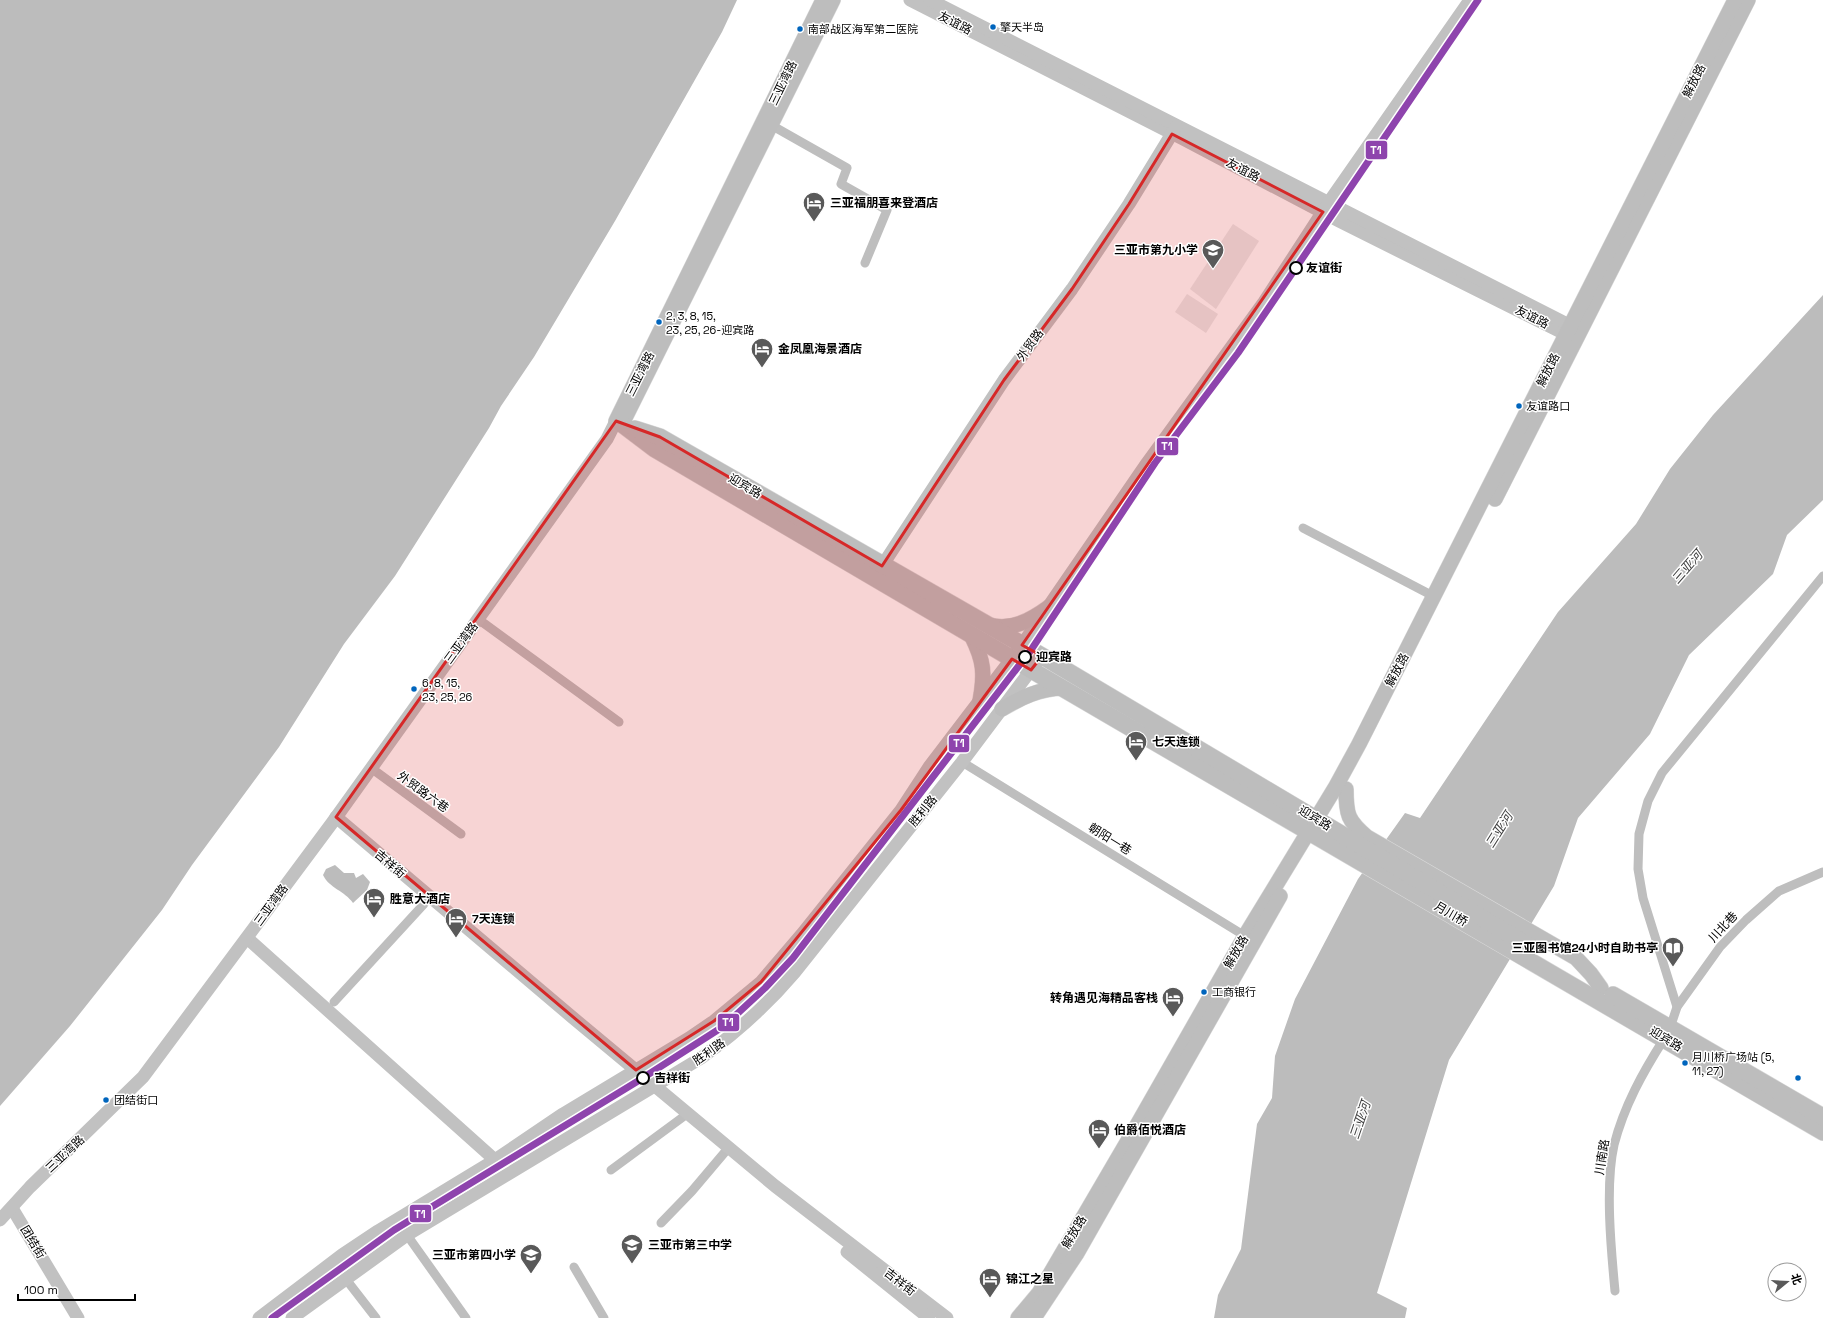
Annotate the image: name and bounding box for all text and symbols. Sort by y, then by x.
street label: 友谊路 [935,8,975,38]
place label: 擎天半岛 [1000,20,1044,34]
place label: 南部战区海军第二医院 [808,22,918,36]
marker: 擎天半岛 [988,22,998,32]
marker: 南部战区海军第二医院 [795,24,805,34]
street label: 三亚湾路 [765,58,801,108]
street label: 解放路 [1679,61,1709,101]
line badge: T1 [1365,140,1388,160]
text: T1 [1370,143,1382,157]
street label: 友谊路 [1223,154,1263,186]
hotel icon: 三亚福朋喜来登酒店 [801,190,827,223]
place label: 三亚福朋喜来登酒店 [830,195,938,211]
school or university icon: 三亚市第九小学 [1200,237,1226,270]
place label: 三亚市第九小学 [1114,242,1198,258]
place label: 友谊街 [1306,260,1342,276]
marker: 友谊街 [1289,261,1303,275]
street label: 友谊路 [1512,302,1552,332]
place label: 2, 3, 8, 15, 23, 25, 26-迎宾路 [666,309,754,337]
marker: 2, 3, 8, 15, 23, 25, 26-迎宾路 [654,317,664,327]
street label: 外贸路 [1013,326,1047,364]
hotel icon: 金凤凰海景酒店 [749,336,775,369]
place label: 金凤凰海景酒店 [778,341,862,357]
street label: 三亚湾路 [622,349,658,399]
street label: 解放路 [1533,350,1563,390]
place label: 友谊路口 [1526,399,1570,413]
marker: 友谊路口 [1514,401,1524,411]
line badge: T1 [1156,437,1179,456]
text: T1 [1161,439,1173,453]
street label: 迎宾路 [725,470,765,502]
water label: 三亚河 [1668,544,1708,587]
street label: 三亚湾路 [440,619,482,667]
place label: 迎宾路 [1036,649,1072,665]
marker: 迎宾路 [1018,650,1032,664]
street label: 解放路 [1381,650,1413,690]
place label: 6, 8, 15, 23, 25, 26 [422,676,473,704]
marker: 6, 8, 15, 23, 25, 26 [409,684,419,694]
hotel icon: 七天连锁 [1123,729,1149,762]
line badge: T1 [948,734,970,753]
place label: 七天连锁 [1152,734,1200,750]
text: T1 [953,736,965,750]
street label: 外贸路六巷 [394,768,452,816]
street label: 胜利路 [905,792,941,830]
street label: 迎宾路 [1295,802,1335,834]
water label: 三亚河 [1481,806,1518,851]
street label: 朝阳一巷 [1085,819,1135,859]
street label: 吉祥街 [371,846,409,882]
street label: 三亚湾路 [250,881,292,929]
hotel icon: 胜意大酒店 [361,886,387,919]
place label: 胜意大酒店 [390,891,450,907]
street label: 月川桥 [1431,898,1471,930]
hotel icon: 7天连锁 [443,906,469,939]
street label: 川北巷 [1705,908,1741,946]
place label: 7天连锁 [472,911,515,927]
street label: 解放路 [1220,932,1252,972]
library icon: 三亚图书馆24小时自助书亭 [1660,935,1686,968]
place label: 三亚图书馆24小时自助书亭 [1511,940,1658,956]
hotel icon: 转角遇见海精品客栈 [1160,985,1186,1018]
place label: 工商银行 [1212,985,1256,999]
marker: 工商银行 [1199,987,1209,997]
place label: 转角遇见海精品客栈 [1050,990,1158,1006]
line badge: T1 [717,1013,740,1032]
text: T1 [722,1015,734,1029]
street label: 迎宾路 [1646,1023,1686,1055]
street label: 胜利路 [690,1035,728,1069]
place label: 月川桥广场站 (5, 11, 27) [1692,1050,1775,1078]
marker: 月川桥广场站 (5, 11, 27) [1680,1058,1690,1068]
place label: 吉祥街 [654,1070,690,1086]
marker: 吉祥街 [636,1071,650,1085]
unlabelled marker [1793,1073,1803,1083]
place label: 团结街口 [114,1093,158,1107]
marker: 团结街口 [101,1095,111,1105]
water label: 三亚河 [1346,1096,1375,1141]
hotel icon: 伯爵佰悦酒店 [1086,1117,1112,1150]
place label: 伯爵佰悦酒店 [1114,1122,1186,1138]
street label: 三亚湾路 [42,1132,88,1176]
street label: 川南路 [1591,1138,1613,1176]
line badge: T1 [409,1204,432,1223]
text: T1 [414,1207,426,1221]
street label: 解放路 [1058,1212,1090,1252]
street label: 团结街 [17,1222,49,1262]
school or university icon: 三亚市第三中学 [619,1232,645,1265]
place label: 三亚市第三中学 [648,1237,732,1253]
school or university icon: 三亚市第四小学 [518,1242,544,1275]
place label: 三亚市第四小学 [432,1247,516,1263]
north arrow [1767,1262,1807,1302]
street label: 吉祥街 [881,1265,919,1299]
hotel icon: 锦江之星 [977,1266,1003,1299]
place label: 锦江之星 [1006,1271,1054,1287]
text: 北 [1788,1272,1805,1286]
scale bar [18,1276,135,1302]
text: 100 m [24,1282,58,1298]

